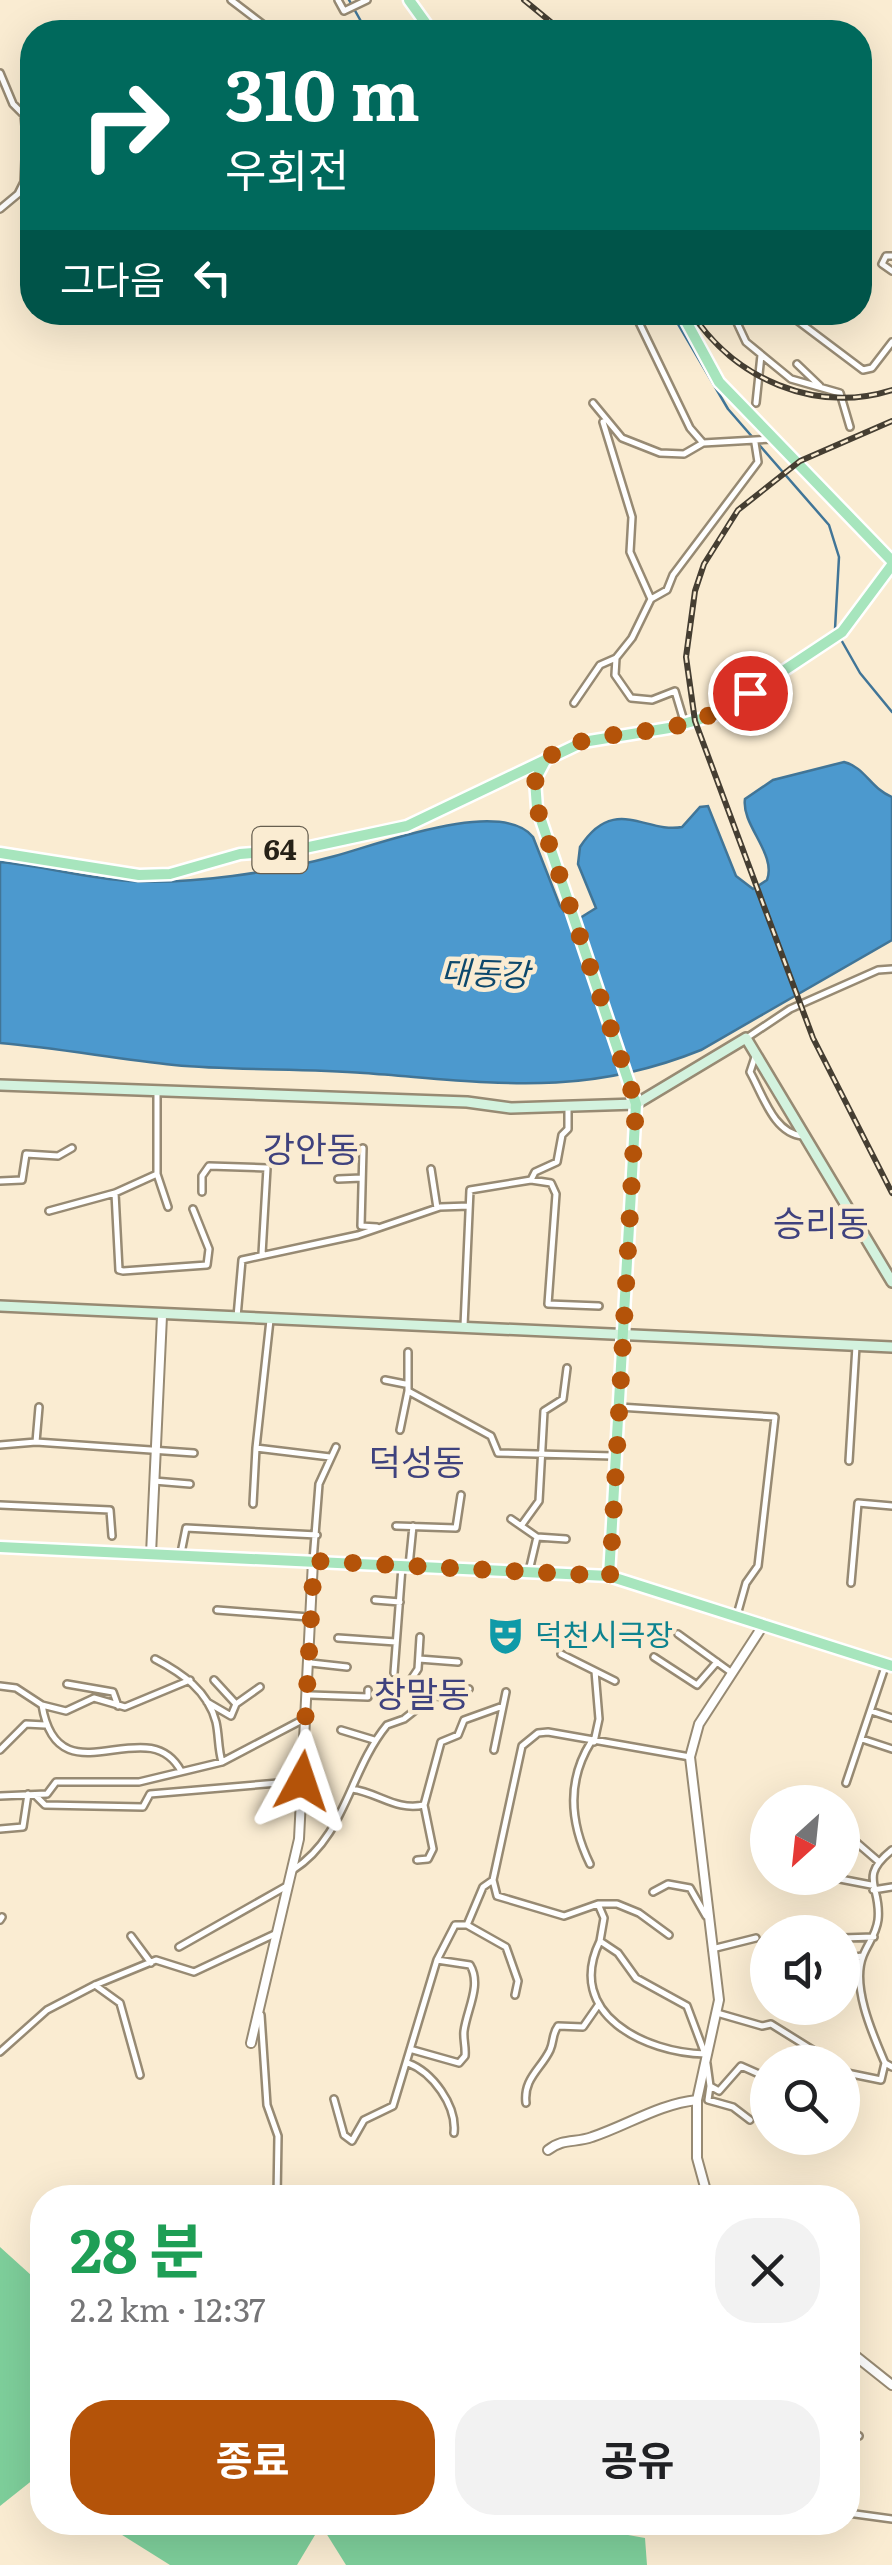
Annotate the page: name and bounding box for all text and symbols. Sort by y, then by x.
text: 310 m [225,39,420,143]
icon: right [60,60,190,190]
text: 우회전 [225,134,349,201]
text: 그다음 [60,249,165,306]
icon: left [185,250,240,305]
pin [708,651,793,736]
icon: arrive [723,666,778,721]
road number: 64 [252,827,308,873]
water label: 대동강 [440,945,535,997]
district label: 강안동 [263,1121,359,1173]
district label: 승리동 [773,1195,869,1247]
district label: 덕성동 [369,1434,465,1486]
place label: 덕천시극장 [535,1611,673,1655]
theatre icon: 덕천시극장 [484,1615,526,1657]
district label: 창말동 [374,1666,470,1718]
position arrow [250,1729,354,1833]
north arrow [750,1785,860,1895]
map controls [750,1785,860,2155]
button: sound [750,1915,860,2025]
button: search [750,2045,860,2155]
text: 28 분 [70,2202,205,2291]
button: close [715,2218,820,2323]
text: 2.2 km · 12:37 [70,2284,266,2332]
button: 종료 [70,2400,435,2515]
button: 공유 [455,2400,820,2515]

